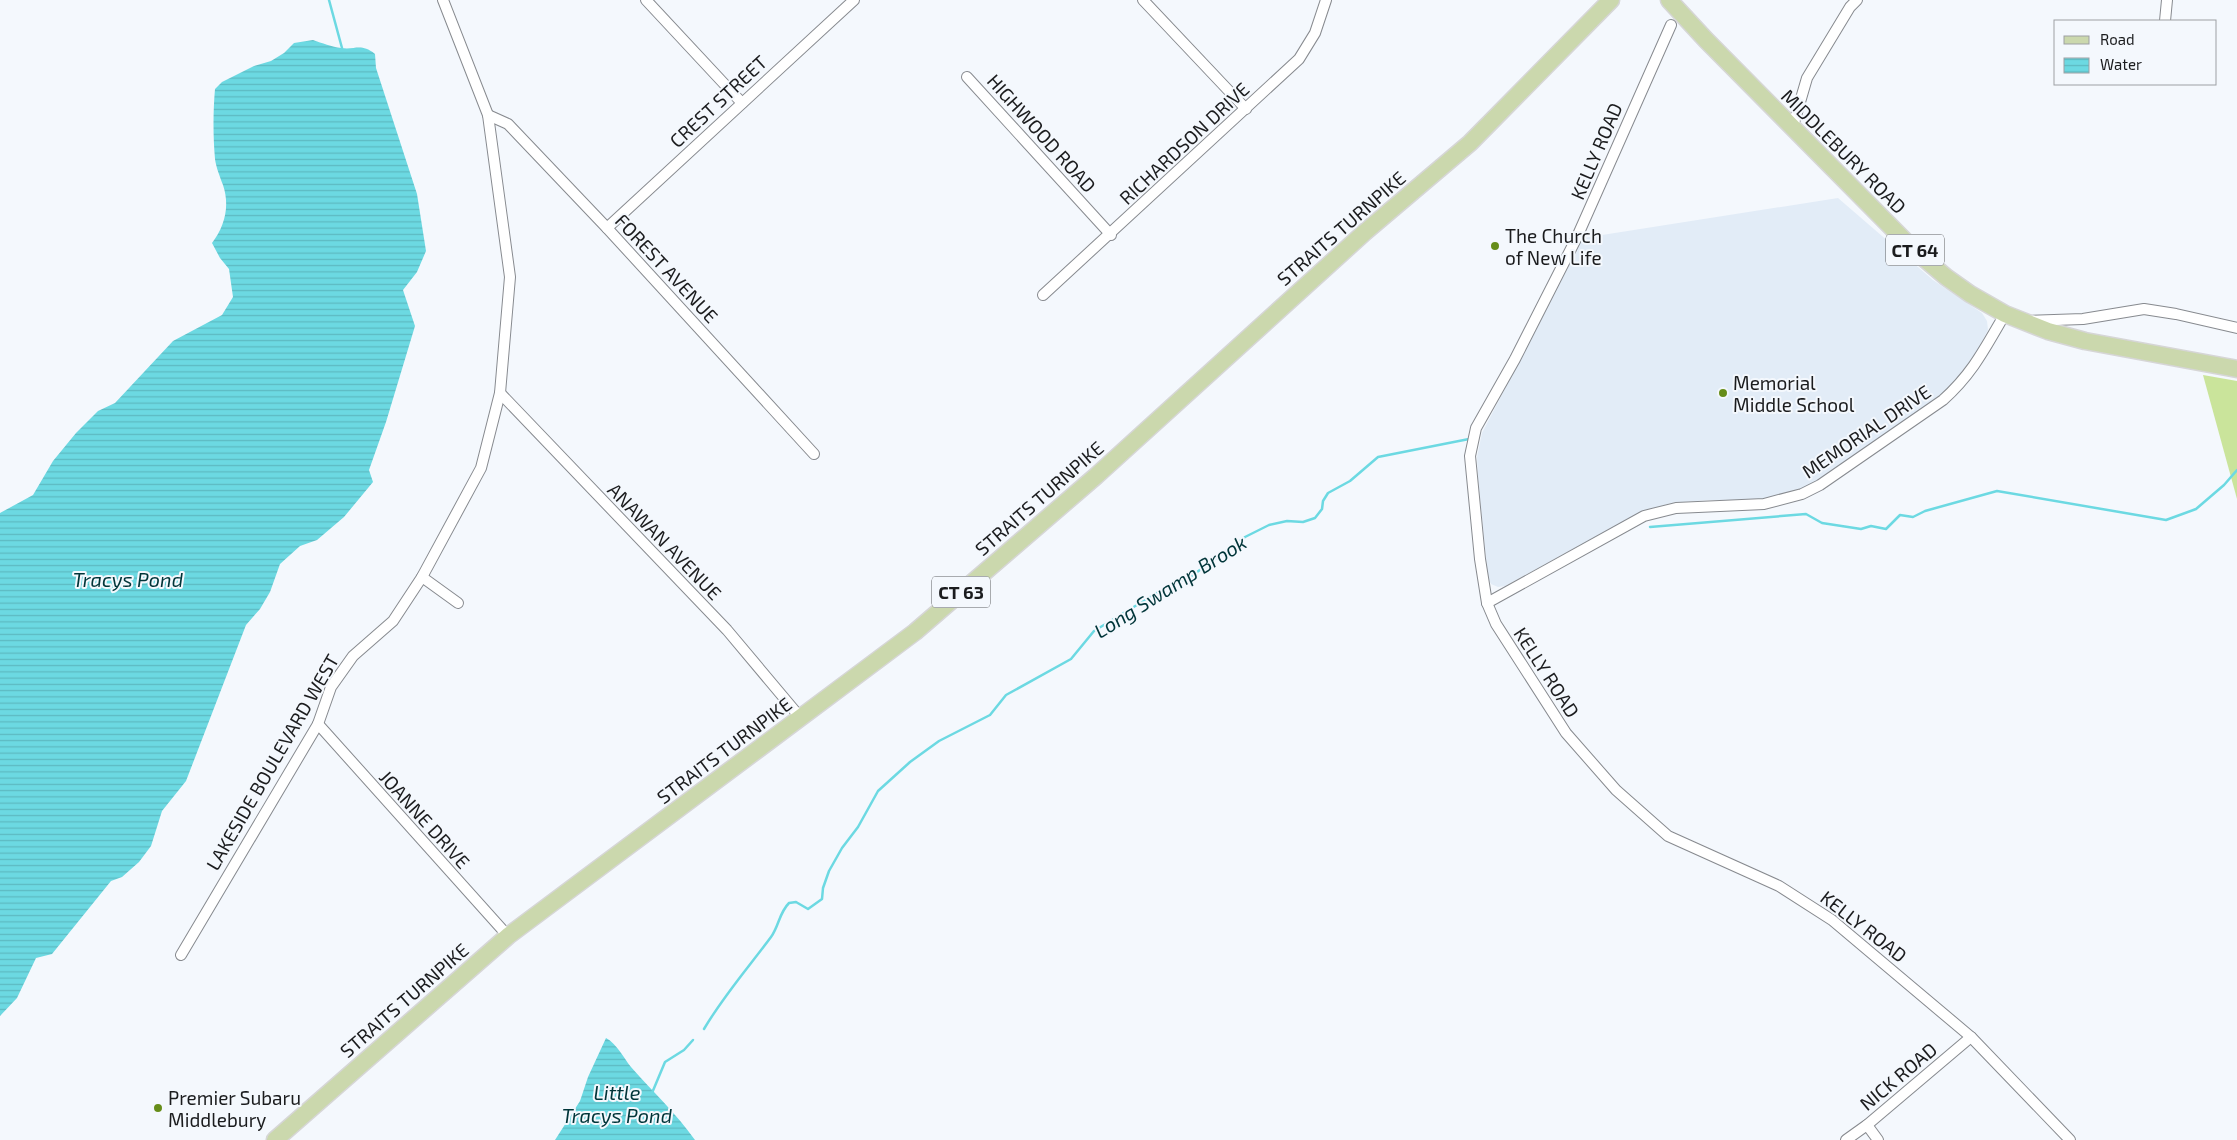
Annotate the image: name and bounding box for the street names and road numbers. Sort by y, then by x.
street label: CREST STREET [665,50,771,152]
street label: HIGHWOOD ROAD [983,69,1101,197]
street label: RICHARDSON DRIVE [1114,77,1254,209]
street label: MIDDLEBURY ROAD [1777,84,1911,218]
street label: KELLY ROAD [1565,99,1627,203]
street label: STRAITS TURNPIKE [1272,166,1410,290]
street label: FOREST AVENUE [611,209,723,327]
road number: CT 64 [1886,234,1944,266]
street label: MEMORIAL DRIVE [1797,379,1935,483]
street label: STRAITS TURNPIKE [970,436,1108,560]
street label: ANAWAN AVENUE [603,478,727,604]
road number: CT 63 [932,576,990,608]
street label: KELLY ROAD [1509,623,1585,721]
street label: LAKESIDE BOULEVARD WEST [201,650,343,874]
street label: STRAITS TURNPIKE [652,692,796,808]
street label: JOANNE DRIVE [375,765,475,873]
street label: KELLY ROAD [1816,885,1912,967]
street label: STRAITS TURNPIKE [335,938,473,1062]
street label: NICK ROAD [1855,1037,1941,1115]

